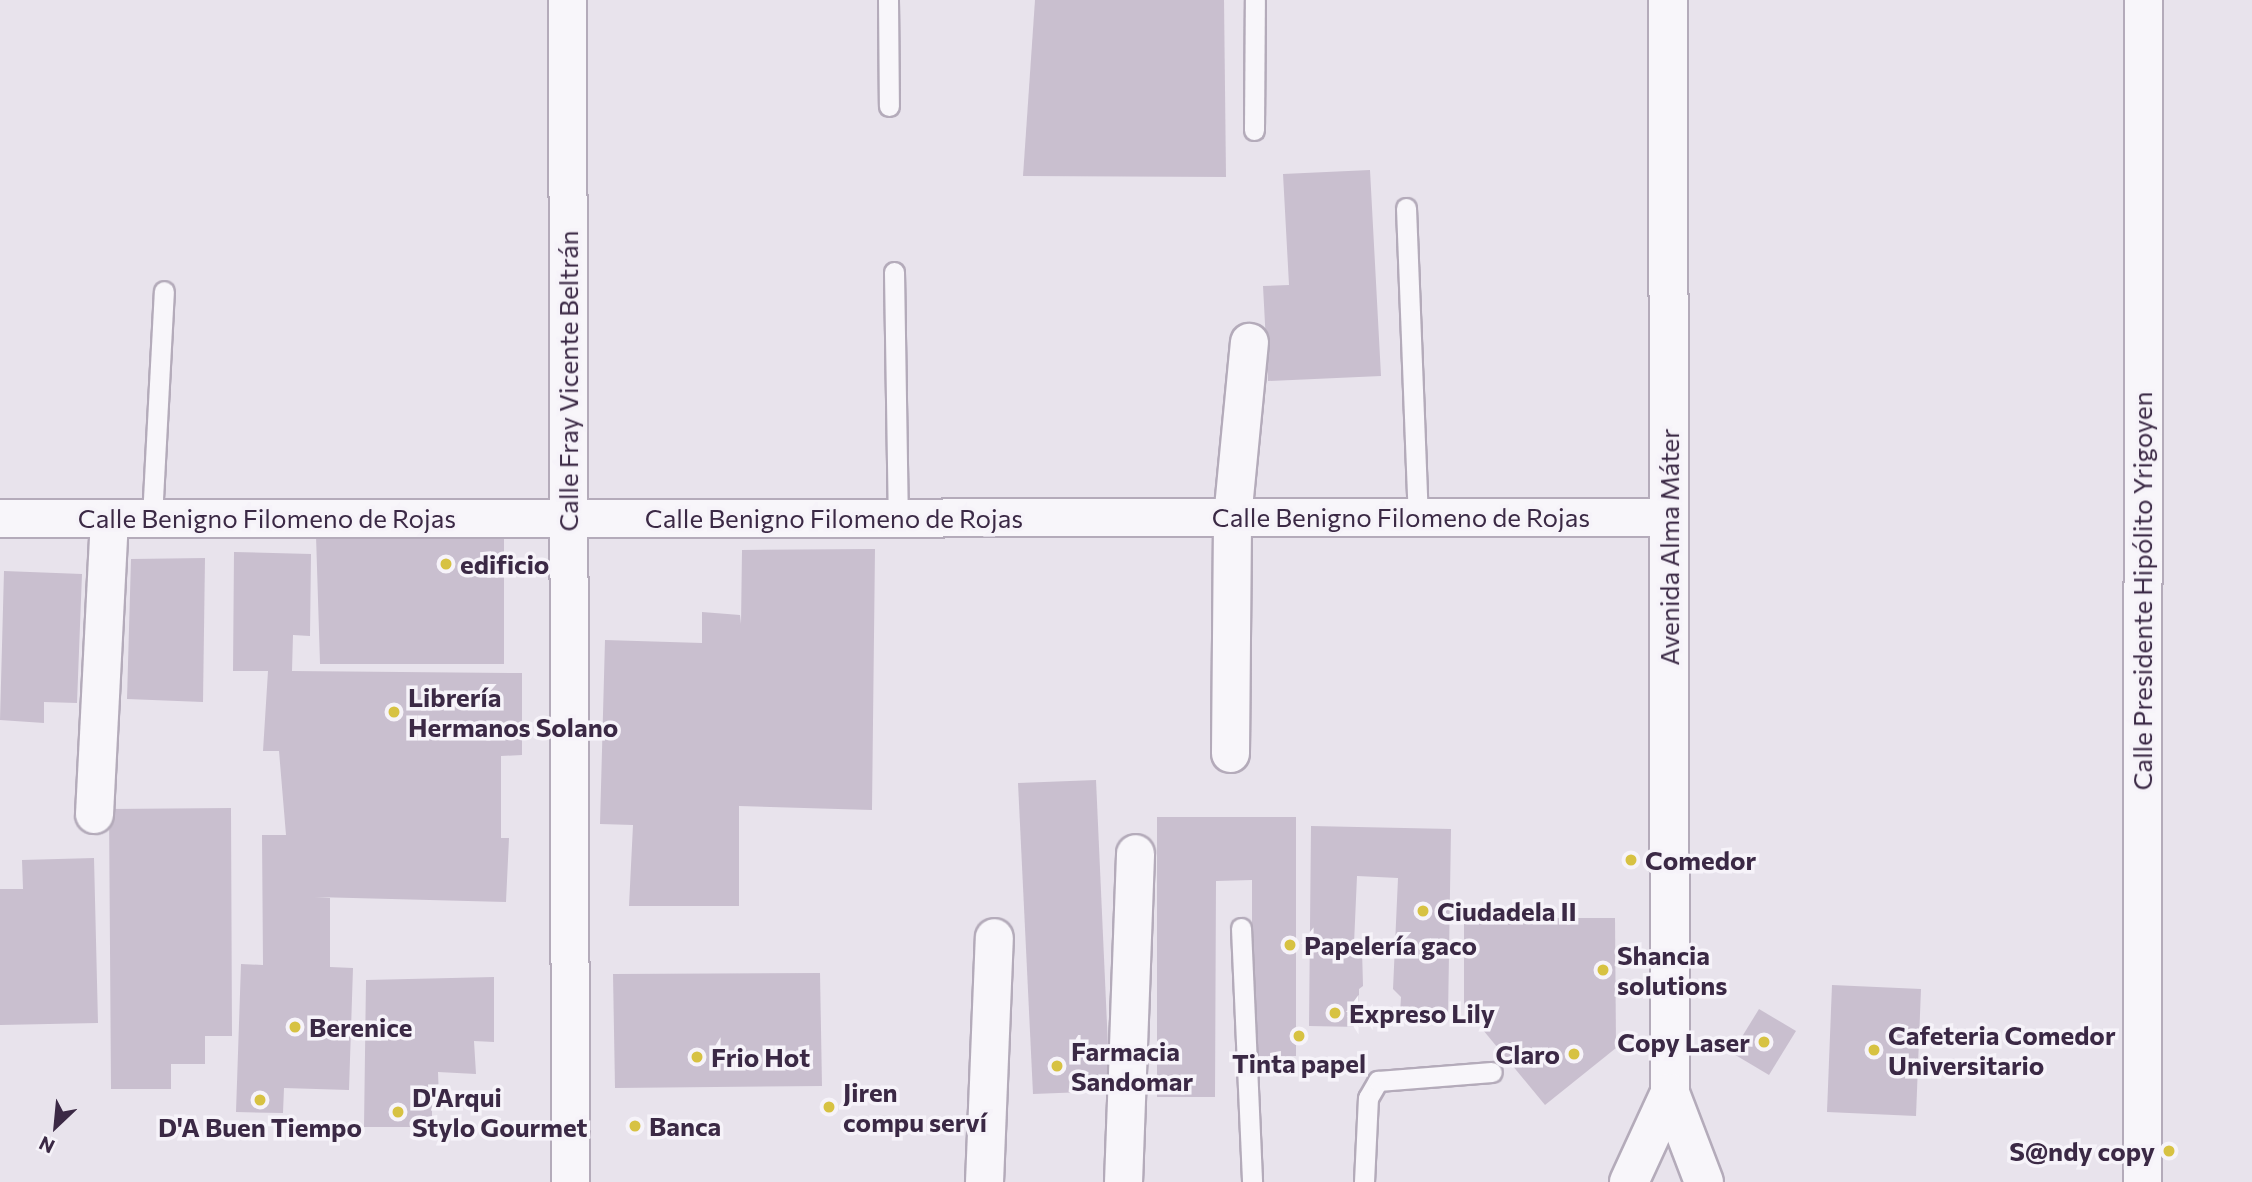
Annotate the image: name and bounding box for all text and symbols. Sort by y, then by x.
street label: Calle Fray Vicente Beltrán [552,230,584,532]
street label: Calle Presidente Hipólito Yrigoyen [2126,392,2158,790]
street label: Avenida Alma Máter [1653,428,1685,666]
street label: Calle Benigno Filomeno de Rojas [1212,501,1590,533]
street label: Calle Benigno Filomeno de Rojas [78,502,456,534]
street label: Calle Benigno Filomeno de Rojas [645,502,1023,534]
place label: edificio [460,548,549,580]
marker: edificio [438,556,454,572]
place label: Librería Hermanos Solano [408,681,618,742]
marker: Librería Hermanos Solano [386,704,402,720]
place label: Comedor [1645,844,1756,876]
marker: Comedor [1623,852,1639,868]
place label: Ciudadela II [1437,895,1577,927]
marker: Ciudadela II [1415,903,1431,919]
place label: Papelería gaco [1304,929,1477,961]
marker: Papelería gaco [1282,937,1298,953]
place label: Shancia solutions [1617,939,1727,1000]
marker: Shancia solutions [1595,962,1611,978]
place label: Expreso Lily [1349,997,1495,1029]
marker: Expreso Lily [1327,1005,1343,1021]
place label: Berenice [309,1011,413,1043]
marker: Berenice [287,1019,303,1035]
place label: Cafeteria Comedor Universitario [1888,1019,2116,1080]
place label: Copy Laser [1617,1026,1750,1058]
marker: Tinta papel [1291,1028,1307,1044]
marker: Copy Laser [1756,1034,1772,1050]
place label: Farmacia Sandomar [1071,1035,1193,1096]
place label: Claro [1496,1038,1560,1070]
place label: Frio Hot [711,1041,810,1073]
marker: Cafeteria Comedor Universitario [1866,1042,1882,1058]
marker: Claro [1566,1046,1582,1062]
place label: Tinta papel [1232,1047,1366,1079]
marker: Frio Hot [689,1049,705,1065]
marker: Farmacia Sandomar [1049,1058,1065,1074]
place label: Jiren compu serví [843,1076,987,1138]
place label: D'Arqui Stylo Gourmet [412,1081,588,1142]
north arrow [21,1091,91,1161]
marker: D'A Buen Tiempo [252,1092,268,1108]
marker: Jiren compu serví [821,1099,837,1115]
marker: D'Arqui Stylo Gourmet [390,1104,406,1120]
place label: Banca [649,1110,721,1142]
place label: D'A Buen Tiempo [158,1111,362,1143]
marker: Banca [627,1118,643,1134]
text: N [35,1132,58,1159]
place label: S@ndy copy [2009,1135,2155,1167]
marker: S@ndy copy [2161,1143,2177,1159]

